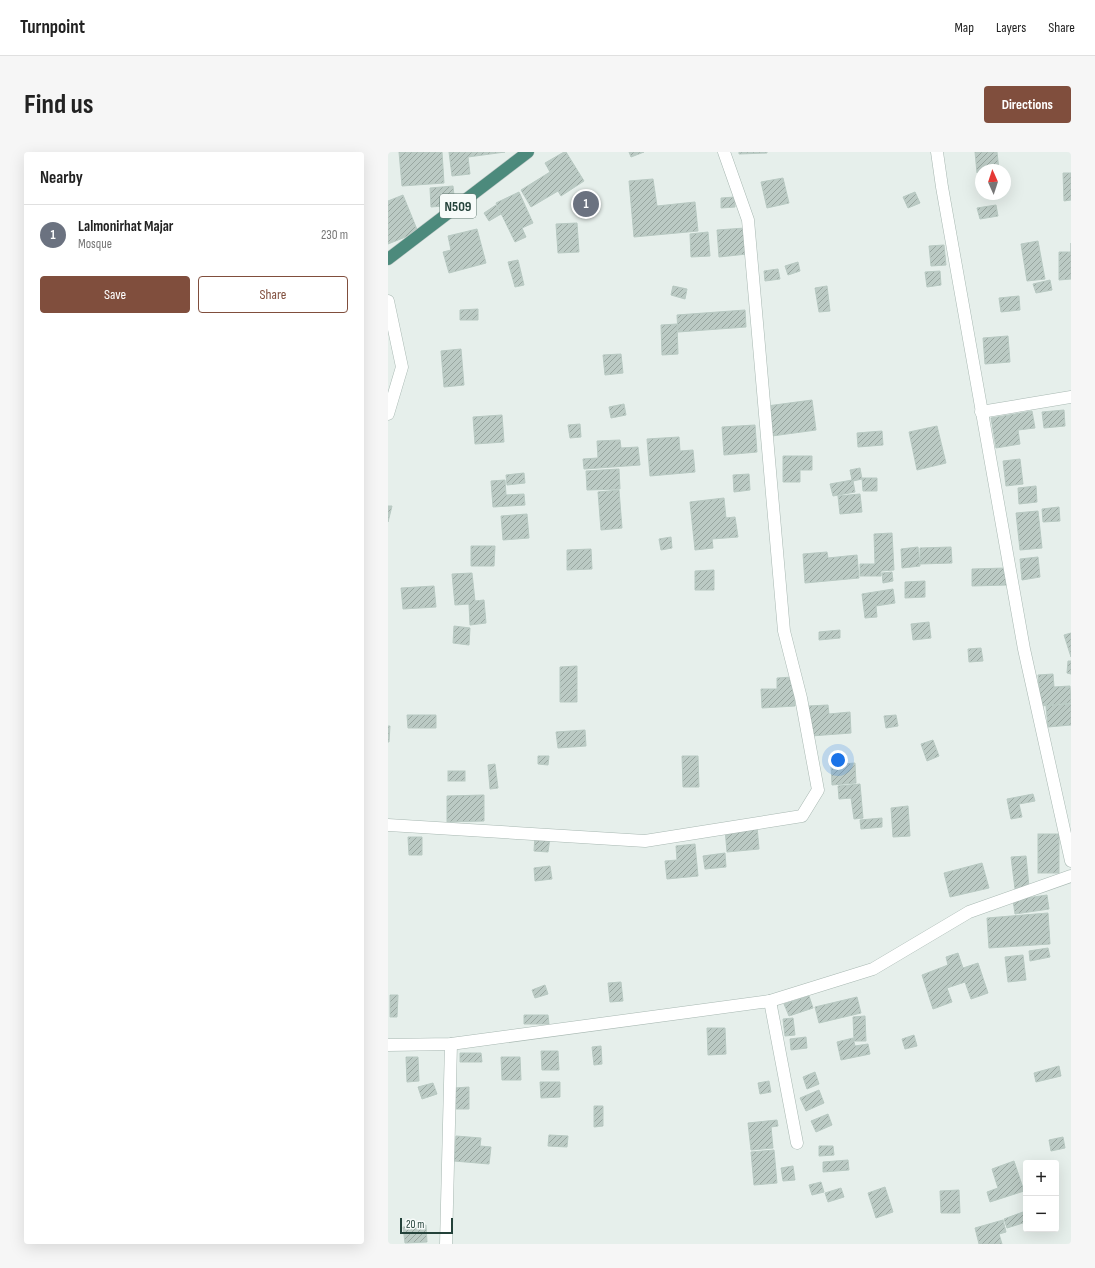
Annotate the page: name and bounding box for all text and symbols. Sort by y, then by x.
text: Turnpoint [20,16,85,39]
text: Map [954,19,974,36]
text: Layers [996,19,1026,36]
text: Share [1048,19,1075,36]
button: Directions [984,86,1071,123]
text: Find us [24,88,93,121]
north arrow [975,164,1011,200]
text: Nearby [40,168,83,188]
pin: 1 [573,189,599,219]
road number: N509 [440,194,476,218]
text: Lalmonirhat Majar [78,217,174,236]
text: 1 [50,227,56,243]
text: 230 m [321,227,348,243]
text: Mosque [78,236,112,252]
button: Save [40,276,190,313]
button: Share [198,276,348,313]
your location [828,750,848,770]
map controls [1023,1160,1059,1232]
button: + [1023,1160,1059,1196]
button: − [1023,1196,1059,1232]
scale bar [400,1216,453,1235]
text: 20 m [406,1218,424,1231]

